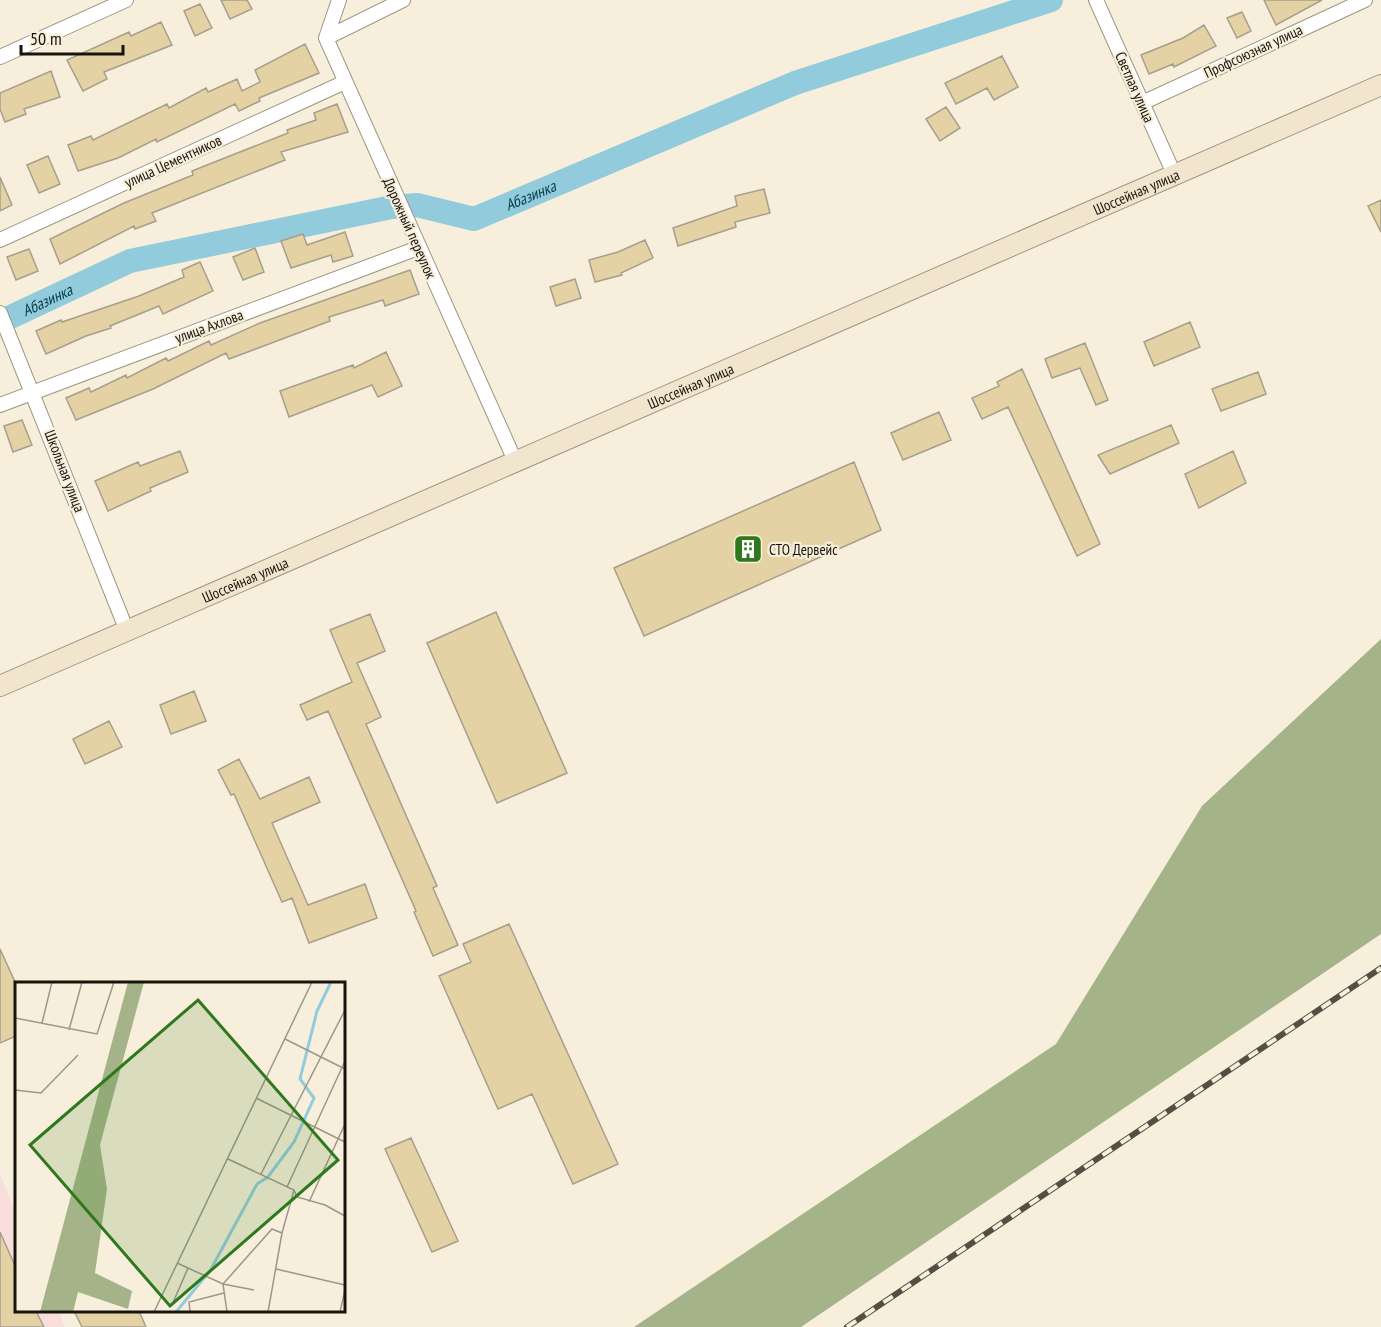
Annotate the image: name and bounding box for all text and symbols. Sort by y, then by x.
scale bar [21,18,123,56]
street label: Профсоюзная улица [1201,20,1305,82]
text: 50 m [30,27,62,50]
street label: Светлая улица [1111,49,1159,125]
street label: улица Цементников [121,130,225,192]
street label: Шоссейная улица [1090,164,1182,219]
street label: Дорожный переулок [379,174,441,282]
water label: Абазинка [502,175,560,215]
water label: Абазинка [19,279,77,320]
street label: улица Ахлова [172,305,246,347]
street label: Шоссейная улица [644,358,737,413]
street label: Школьная улица [41,427,89,515]
building icon: СТО Дервейс [732,533,764,565]
place label: СТО Дервейс [769,540,838,559]
street label: Шоссейная улица [199,552,291,607]
inset map [15,982,345,1312]

